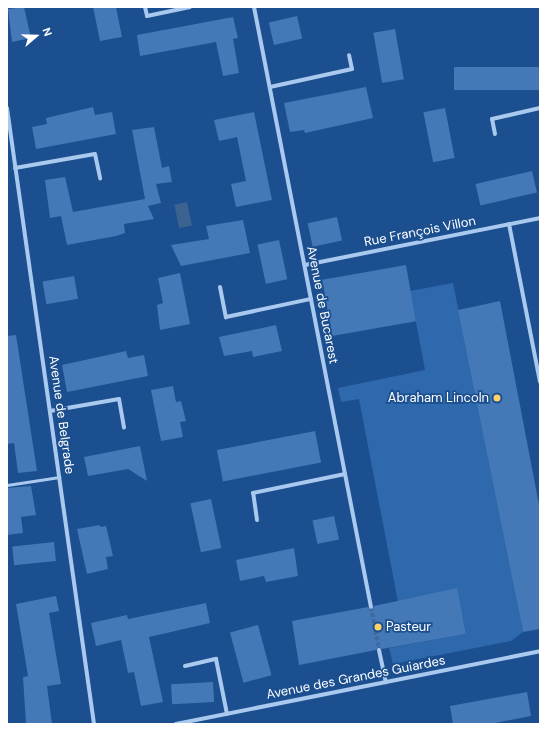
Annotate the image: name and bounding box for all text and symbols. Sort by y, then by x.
north arrow [16,16,56,56]
text: N [39,26,55,38]
street label: Rue François Villon [363,214,477,250]
street label: Avenue de Bucarest [303,245,341,365]
street label: Avenue de Belgrade [45,355,77,475]
place label: Abraham Lincoln [388,390,489,406]
marker: Abraham Lincoln [492,393,502,403]
place label: Pasteur [386,619,431,635]
marker: Pasteur [373,622,383,632]
street label: Avenue des Grandes Guiardes [265,653,447,703]

